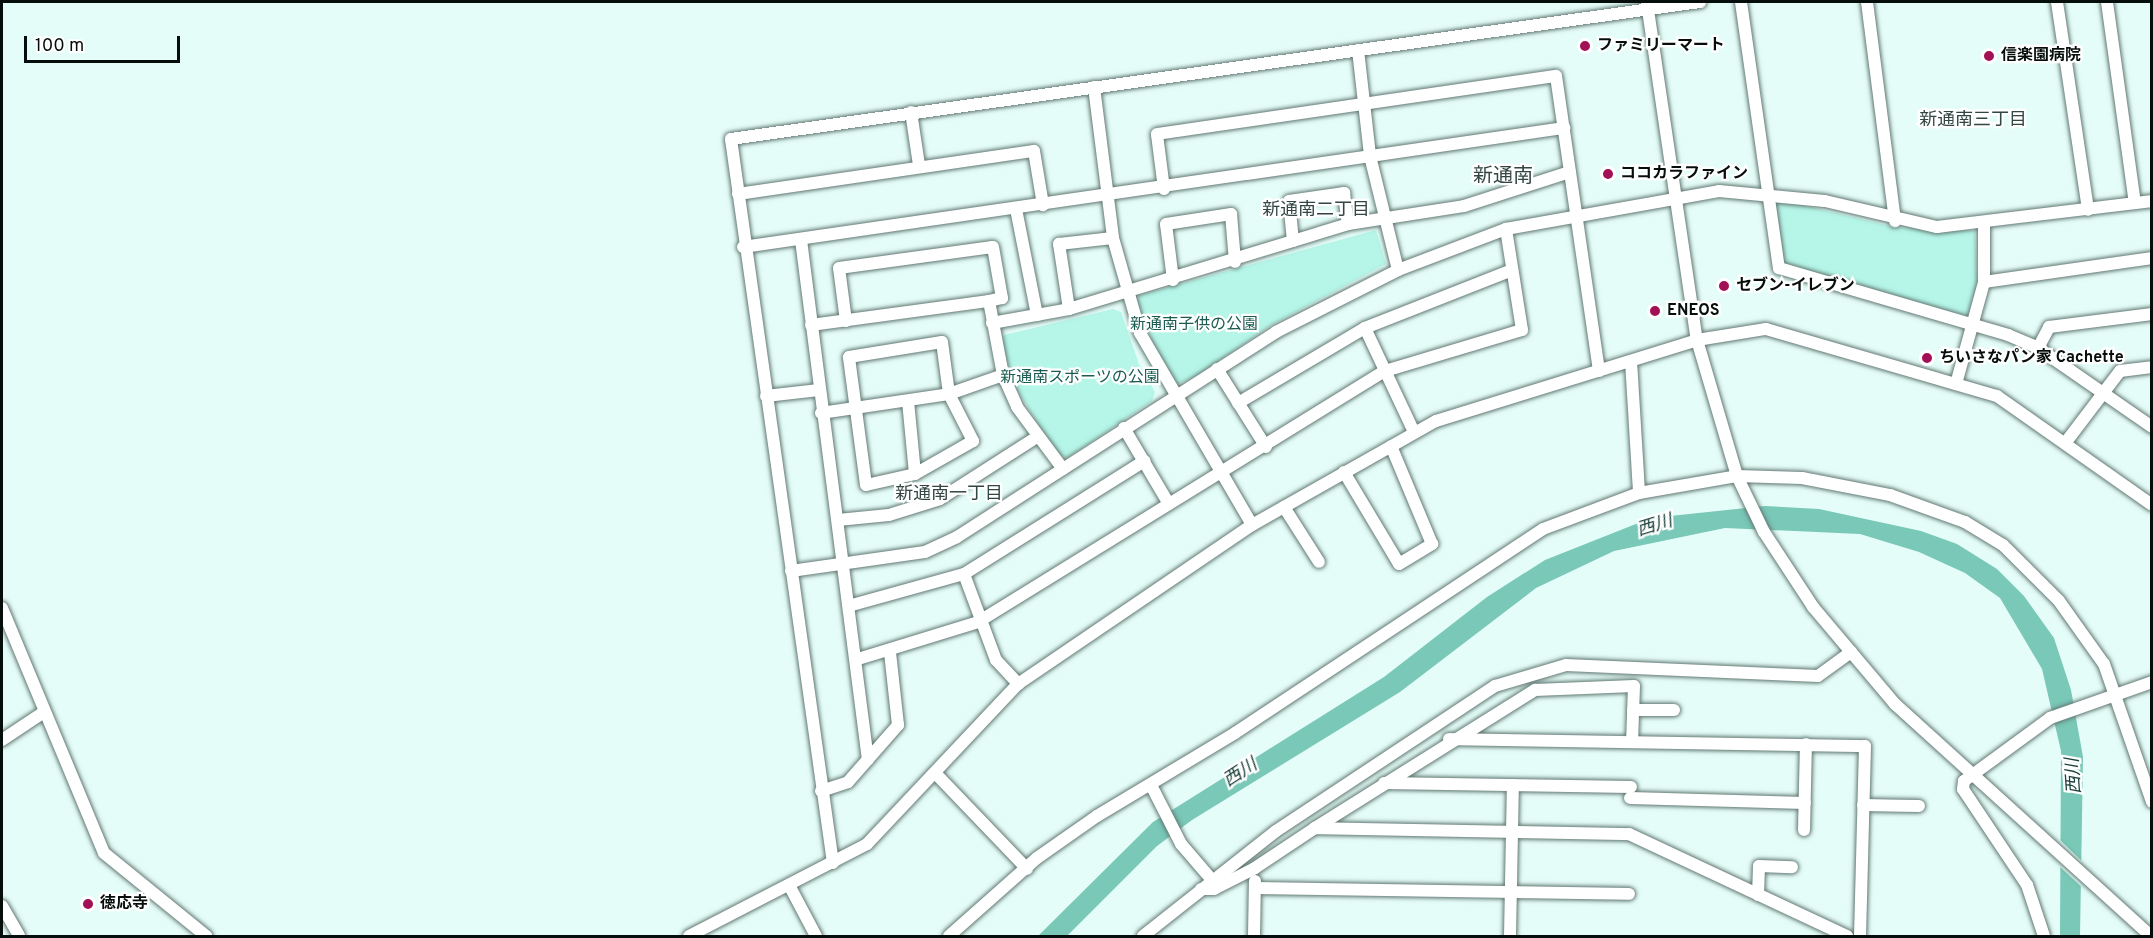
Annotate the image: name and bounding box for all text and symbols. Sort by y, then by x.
scale bar [27,24,183,62]
text: 100 m [35,35,84,58]
place label: ファミリーマート [1597,36,1725,56]
marker: ファミリーマート [1578,39,1592,53]
place label: 信楽園病院 [2001,46,2081,66]
marker: 信楽園病院 [1982,49,1996,63]
district label: 新通南三丁目 [1919,110,2027,132]
place label: ココカラファイン [1620,164,1748,184]
district label: 新通南 [1473,165,1533,189]
marker: ココカラファイン [1601,167,1615,181]
district label: 新通南二丁目 [1262,200,1370,222]
place label: セブン-イレブン [1736,276,1855,296]
marker: セブン-イレブン [1717,279,1731,293]
place label: ENEOS [1667,301,1720,321]
marker: ENEOS [1648,304,1662,318]
park label: 新通南子供の公園 [1130,315,1258,335]
place label: ちいさなパン家 Cachette [1939,348,2123,368]
marker: ちいさなパン家 Cachette [1920,351,1934,365]
park label: 新通南スポーツの公園 [1000,368,1160,388]
district label: 新通南一丁目 [895,484,1003,506]
water label: 西川 [1635,511,1675,543]
water label: 西川 [1220,755,1262,793]
water label: 西川 [2063,757,2087,795]
place label: 徳応寺 [100,894,148,914]
marker: 徳応寺 [81,897,95,911]

